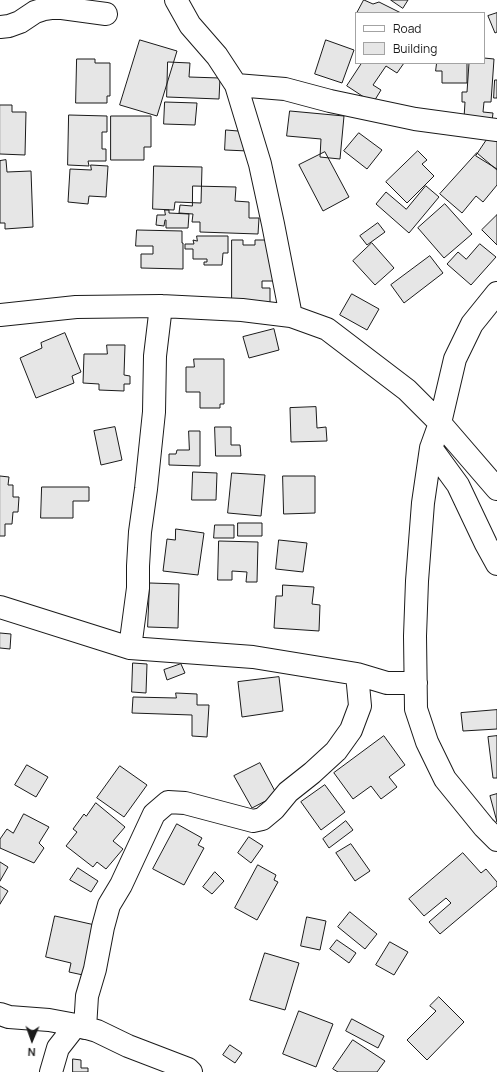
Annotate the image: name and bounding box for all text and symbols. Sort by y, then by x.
legend [355,12,485,64]
text: Road [393,20,421,37]
text: Building [393,40,437,57]
north arrow [12,1020,52,1060]
text: N [27,1045,36,1060]

